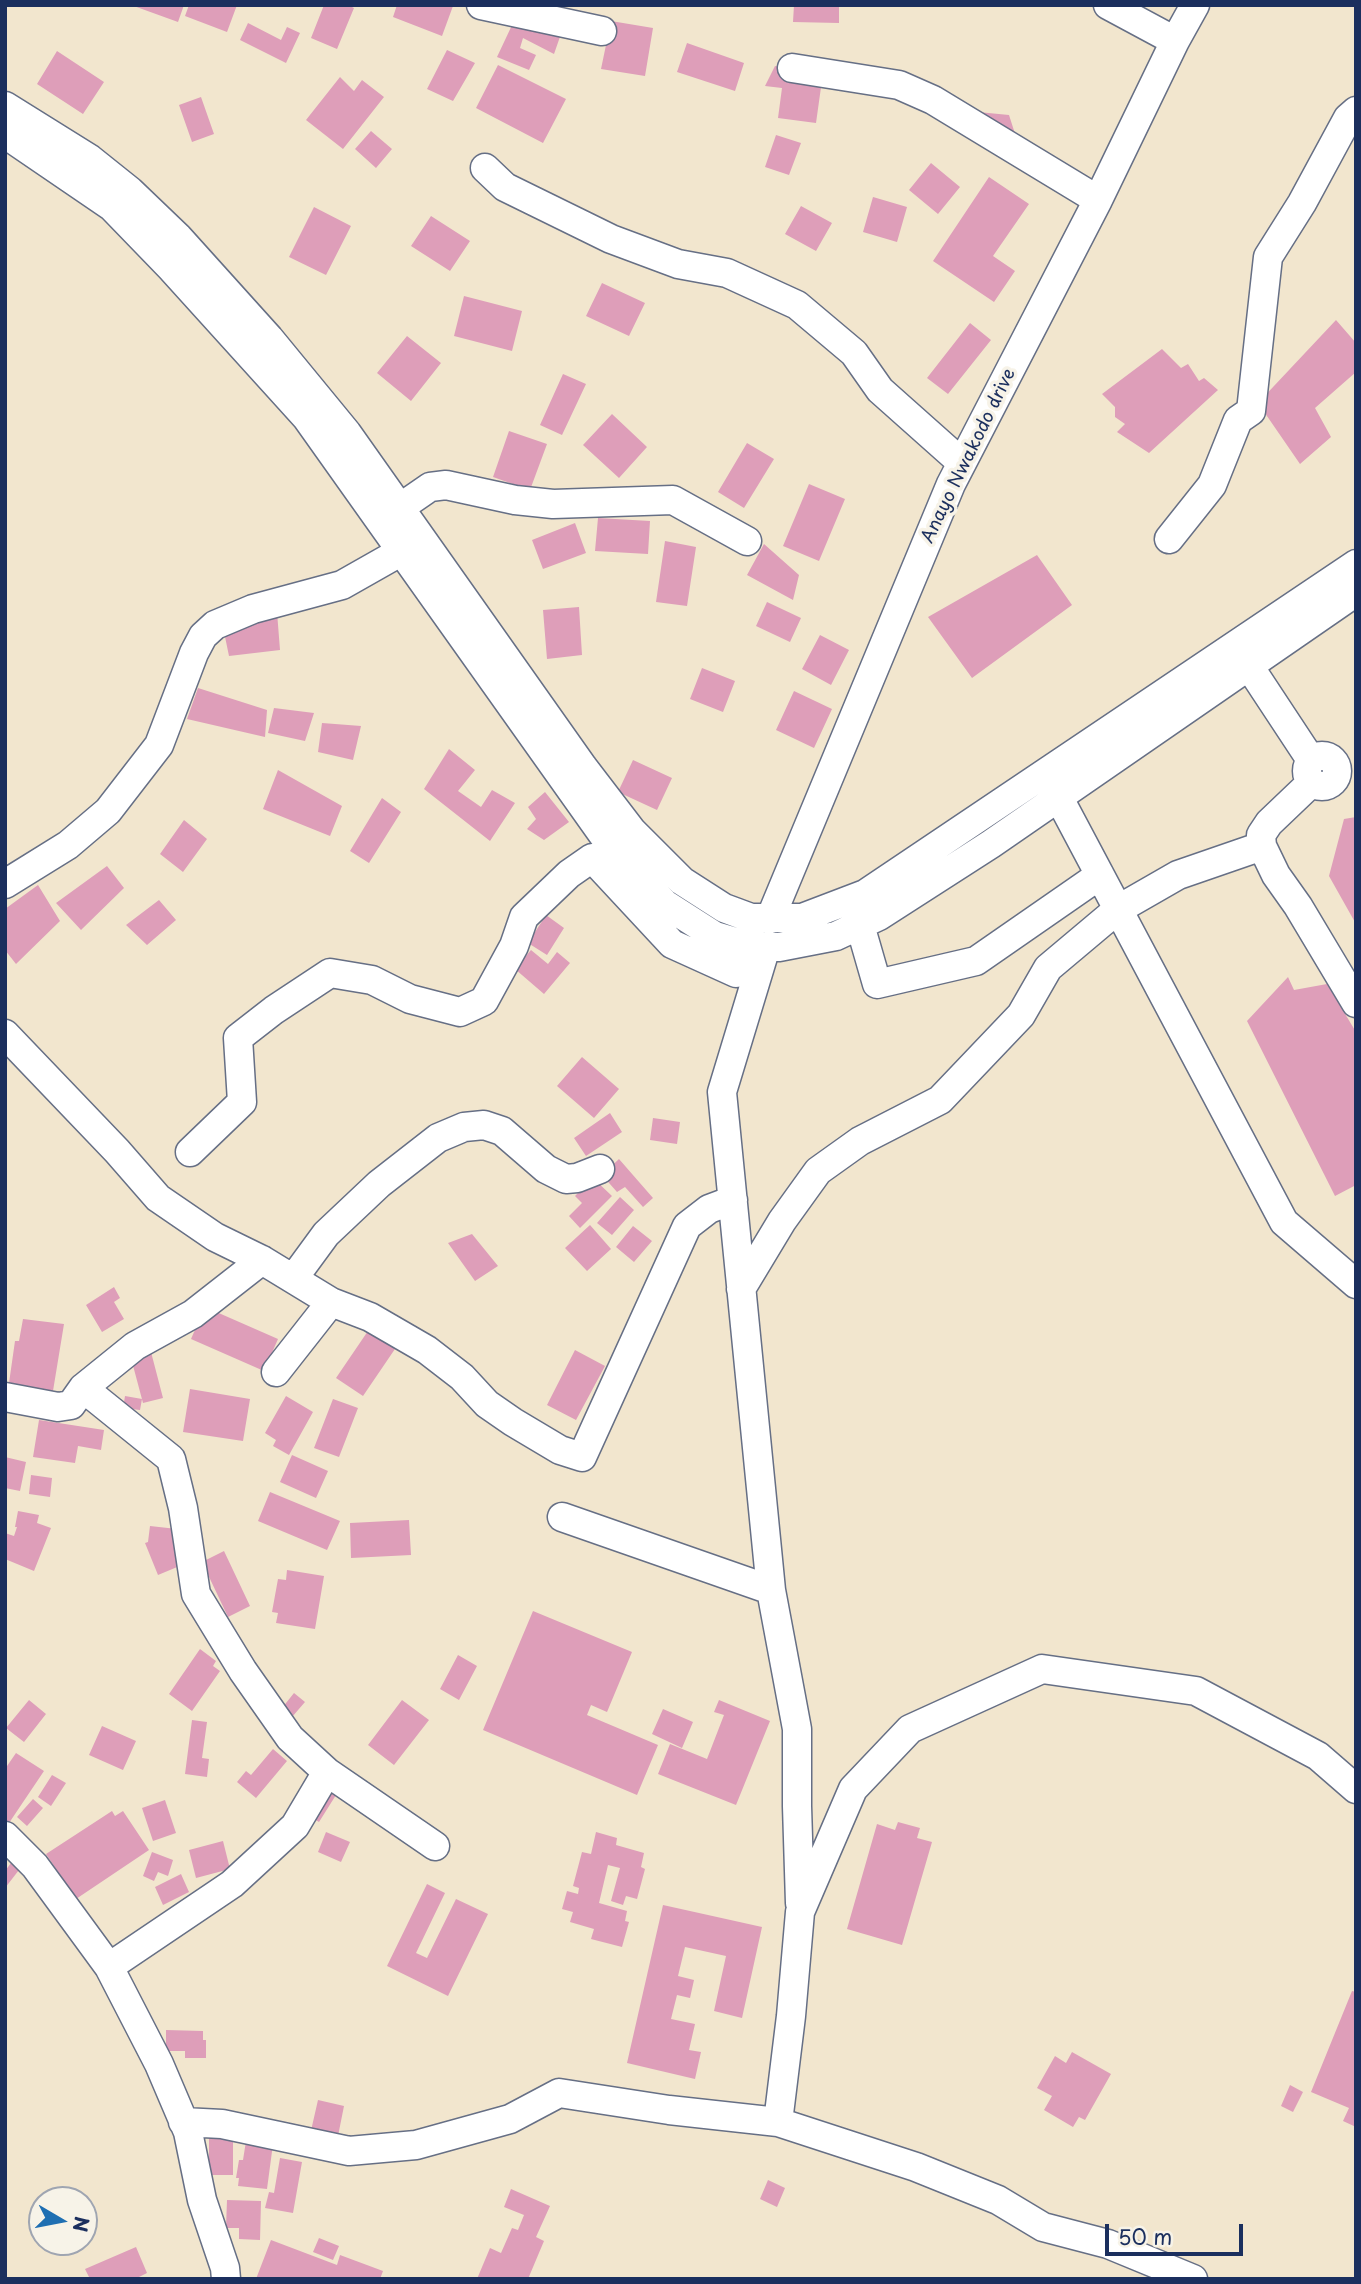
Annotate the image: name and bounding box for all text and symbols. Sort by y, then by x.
street label: Anayo Nwakodo drive [917,365,1021,547]
north arrow [28,2186,98,2256]
scale bar [1109,2210,1247,2254]
text: N [67,2214,97,2234]
text: 50 m [1118,2220,1172,2252]

